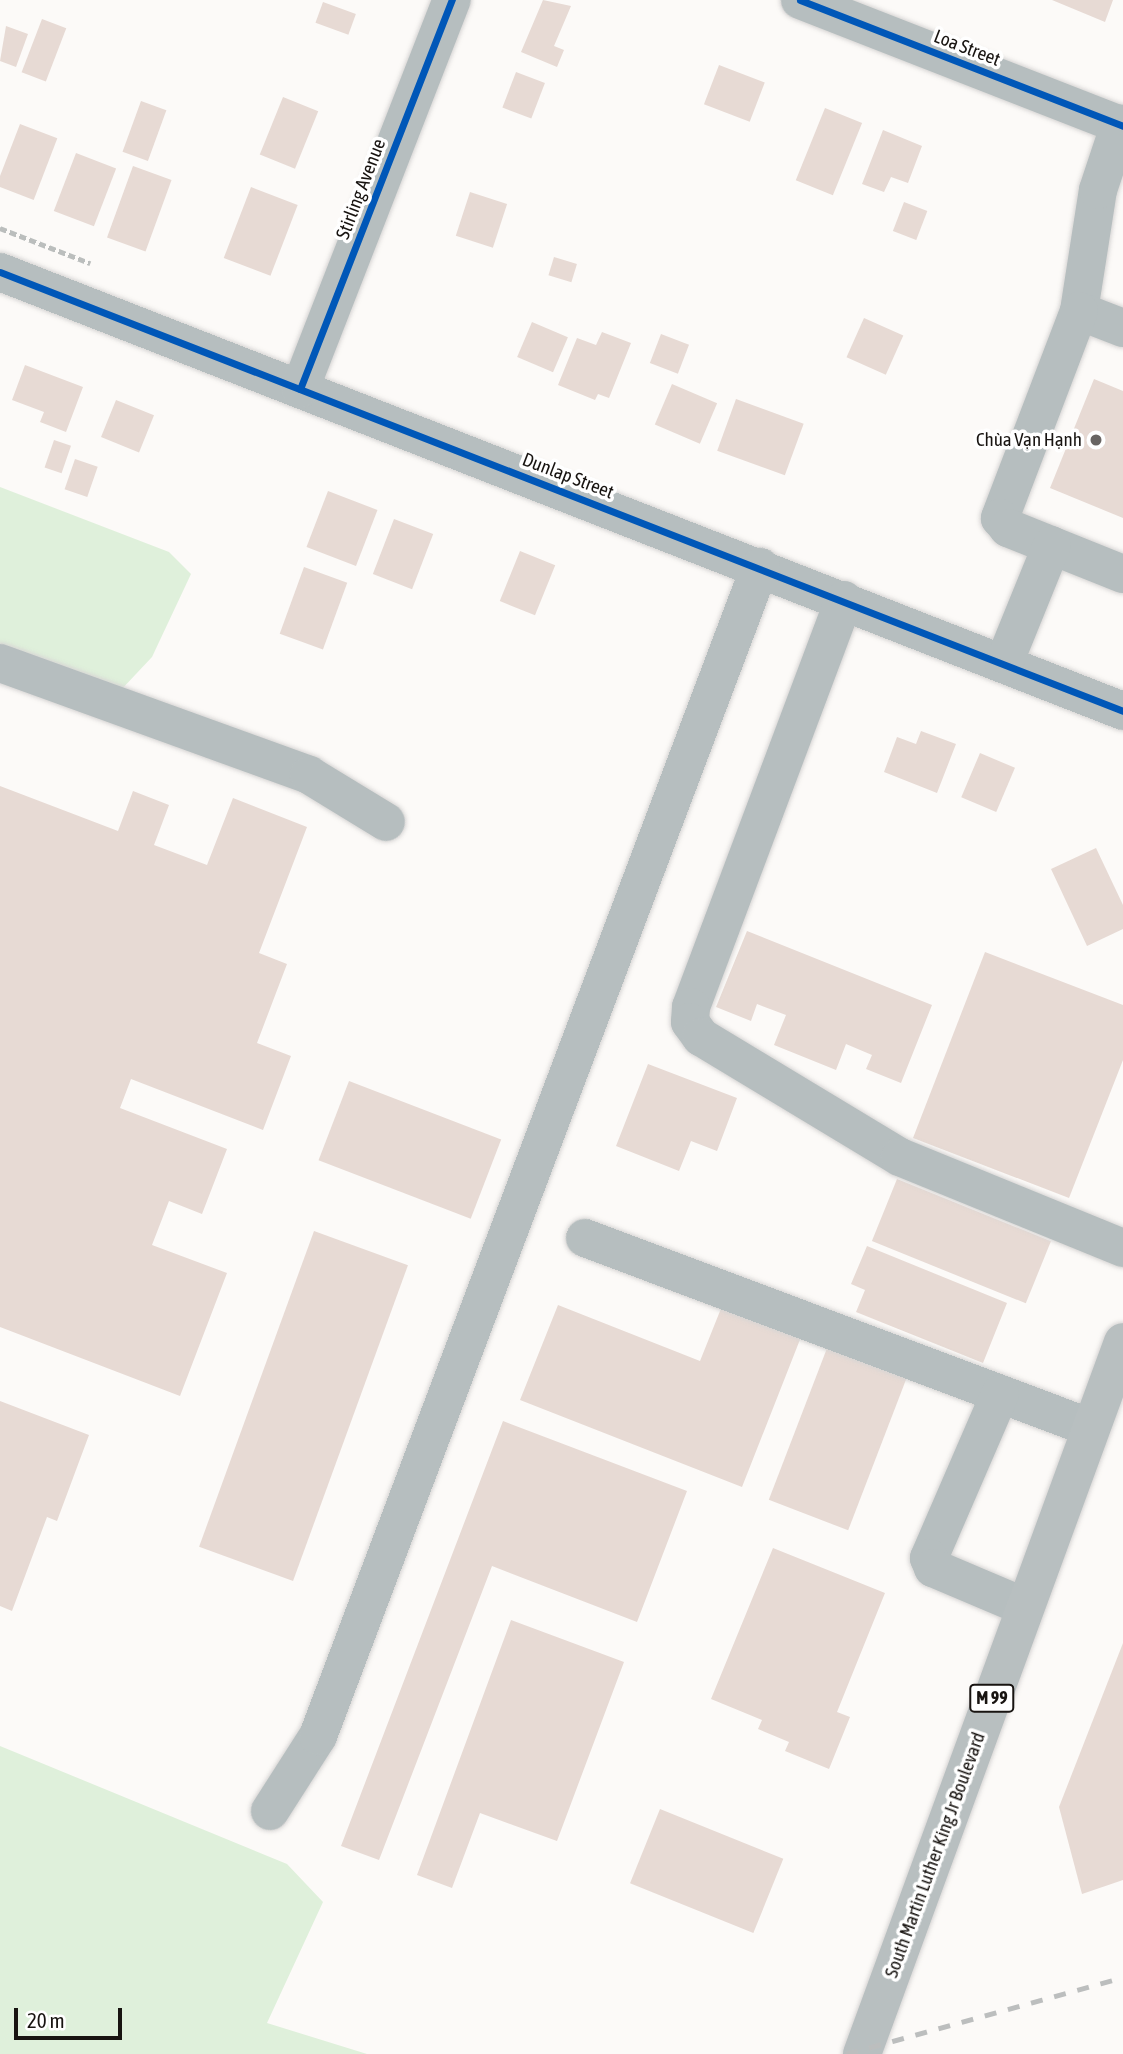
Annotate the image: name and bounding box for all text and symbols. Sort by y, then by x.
street label: Loa Street [931,25,1003,71]
street label: Stirling Avenue [331,136,391,242]
place label: Chùa Vạn Hạnh [976,429,1082,451]
marker: Chùa Vạn Hạnh [1088,432,1104,448]
street label: Dunlap Street [519,448,617,504]
road number: M 99 [969,1684,1015,1713]
street label: South Martin Luther King Jr Boulevard [880,1729,990,1981]
scale bar [18,1994,126,2038]
text: 20 m [27,2008,65,2032]

